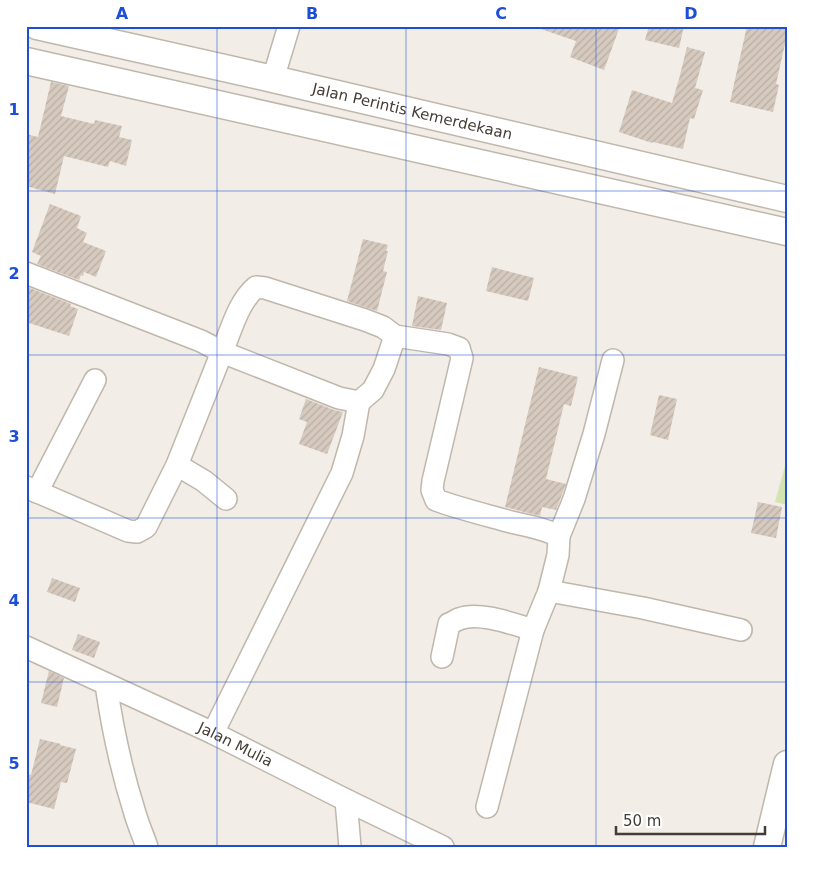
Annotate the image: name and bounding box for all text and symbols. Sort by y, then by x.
text: A [116,4,129,23]
text: B [306,4,318,23]
text: C [495,4,507,23]
text: D [684,4,698,23]
street label: Jalan Perintis Kemerdekaan [310,79,514,144]
text: 1 [8,100,20,119]
text: 2 [8,264,20,283]
text: 3 [8,427,20,446]
text: 4 [8,591,20,610]
street label: Jalan Mulia [194,718,276,771]
text: 5 [8,754,20,773]
scale bar [616,803,764,835]
text: 50 m [623,812,661,830]

